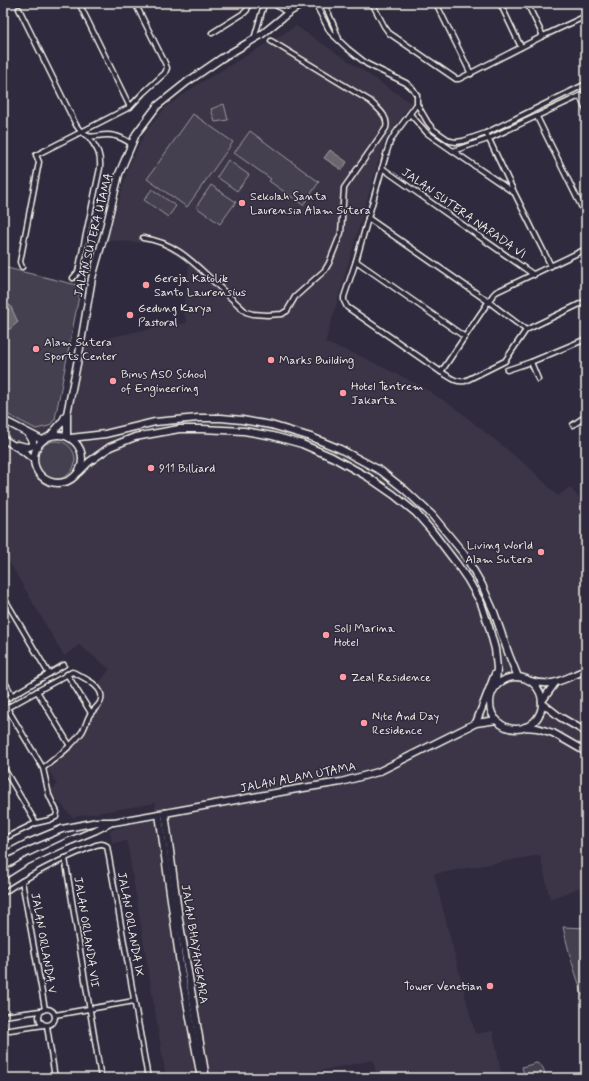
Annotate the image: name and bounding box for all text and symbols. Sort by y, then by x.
street label: JALAN SUTERA NARADA VI [398,165,529,263]
street label: JALAN SUTERA UTAMA [71,171,117,299]
place label: Sekolah Santa Laurensia Alam Sutera [250,189,371,219]
marker: Sekolah Santa Laurensia Alam Sutera [237,198,247,208]
place label: Gereja Katolik Santo Laurensius [154,271,246,301]
marker: Gereja Katolik Santo Laurensius [141,280,151,290]
place label: Gedung Karya Pastoral [138,301,212,331]
marker: Gedung Karya Pastoral [125,310,135,320]
place label: Alam Sutera Sports Center [44,335,118,365]
marker: Alam Sutera Sports Center [31,344,41,354]
place label: Marks Building [279,353,354,369]
marker: Marks Building [266,355,276,365]
place label: Binus ASO School of Engineering [121,367,207,397]
marker: Binus ASO School of Engineering [108,376,118,386]
place label: Hotel Tentrem Jakarta [351,379,423,409]
marker: Hotel Tentrem Jakarta [338,388,348,398]
place label: 911 Billiard [159,461,215,477]
marker: 911 Billiard [146,463,156,473]
place label: Living World Alam Sutera [465,538,533,568]
marker: Living World Alam Sutera [536,547,546,557]
place label: Soll Marina Hotel [334,621,396,651]
marker: Soll Marina Hotel [321,630,331,640]
place label: Zeal Residence [351,670,431,686]
marker: Zeal Residence [338,672,348,682]
place label: Nite And Day Residence [372,709,439,739]
marker: Nite And Day Residence [359,718,369,728]
street label: JALAN ALAM UTAMA [239,759,358,797]
street label: JALAN ORLANDA IX [113,871,147,978]
street label: JALAN ORLANDA VII [69,876,103,989]
street label: JALAN BHAYANGKARA [177,883,211,1005]
street label: JALAN ORLANDA V [26,891,60,995]
place label: Tower Venetian [404,979,482,995]
marker: Tower Venetian [485,981,495,991]

